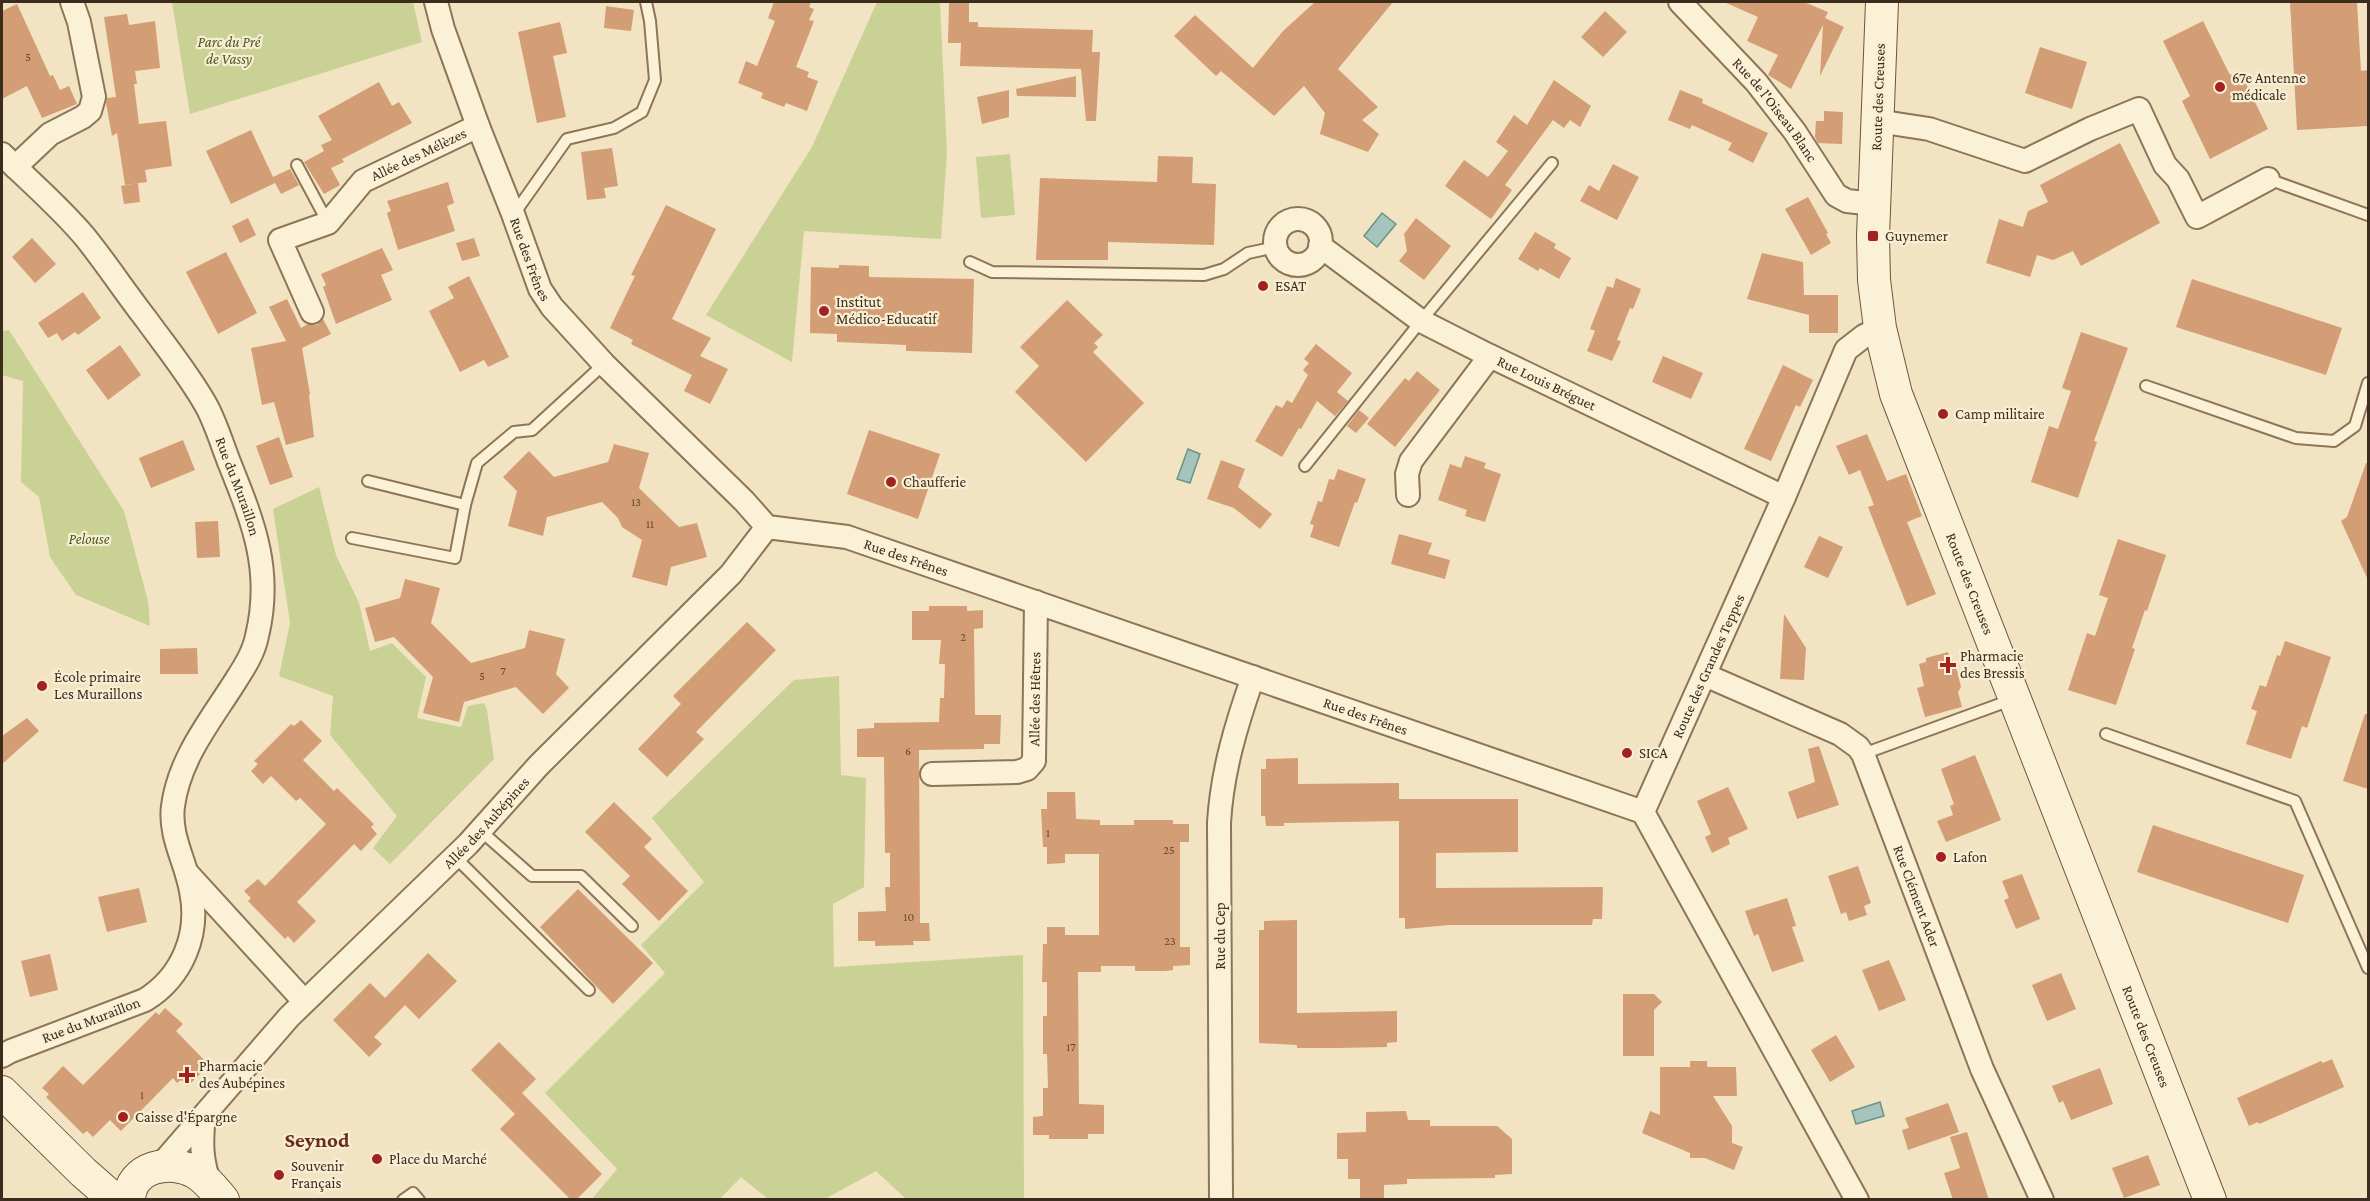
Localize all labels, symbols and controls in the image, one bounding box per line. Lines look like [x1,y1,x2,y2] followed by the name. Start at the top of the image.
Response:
[198,34,262,68] park label: Parc du Pré de Vassy
[1868,43,1888,151] street label: Route des Creuses
[25,50,31,64] house number: 5
[1729,55,1821,166] street label: Rue de l'Oiseau Blanc
[2232,70,2306,103] place label: 67e Antenne médicale
[2213,80,2227,94] marker: 67e Antenne médicale
[368,125,469,184] street label: Allée des Mélèzes
[507,215,554,304] street label: Rue des Frênes
[1885,228,1949,245] place label: Guynemer
[1866,229,1880,243] marker: Guynemer
[1275,278,1306,294] place label: ESAT
[1256,279,1270,293] marker: ESAT
[836,294,938,327] place label: Institut Médico-Educatif
[817,304,831,318] marker: Institut Médico-Educatif
[1495,353,1600,414] street label: Rue Louis Bréguet
[1955,406,2045,423] place label: Camp militaire
[1936,407,1950,421] marker: Camp militaire
[213,435,263,537] street label: Rue du Muraillon
[903,474,966,490] place label: Chaufferie
[884,475,898,489] marker: Chaufferie
[631,495,641,509] house number: 13
[646,517,654,531] house number: 11
[1943,530,1997,637] street label: Route des Creuses
[69,531,110,547] park label: Pelouse
[862,535,951,579] street label: Rue des Frênes
[1669,591,1748,741] street label: Route des Grandes Teppes
[960,630,966,644] house number: 2
[1960,648,2025,681] place label: Pharmacie des Bressis
[1026,652,1043,746] street label: Allée des Hêtres
[1941,658,1955,672] marker: Pharmacie des Bressis
[500,664,506,678] house number: 7
[54,669,142,702] place label: École primaire Les Muraillons
[479,669,485,683] house number: 5
[35,679,49,693] marker: École primaire Les Muraillons
[1321,694,1410,738] street label: Rue des Frênes
[905,744,911,758] house number: 6
[1639,745,1668,761] place label: SICA
[1620,746,1634,760] marker: SICA
[440,774,532,872] street label: Allée des Aubépines
[1046,826,1050,840] house number: 1
[1163,843,1175,857] house number: 25
[1890,843,1943,950] street label: Rue Clément Ader
[1953,849,1987,865] place label: Lafon
[1934,850,1948,864] marker: Lafon
[1212,902,1229,970] street label: Rue du Cep
[904,910,915,924] house number: 10
[1164,934,1176,948] house number: 23
[2119,983,2173,1090] street label: Route des Creuses
[40,994,142,1046] street label: Rue du Muraillon
[1066,1040,1076,1054] house number: 17
[199,1058,285,1092] place label: Pharmacie des Aubépines
[180,1068,194,1082] marker: Pharmacie des Aubépines
[140,1088,144,1102] house number: 1
[135,1109,237,1126] place label: Caisse d'Épargne
[116,1110,130,1124] marker: Caisse d'Épargne
[285,1128,350,1152] district label: Seynod
[389,1151,487,1167] place label: Place du Marché
[370,1152,384,1166] marker: Place du Marché
[291,1158,345,1192] place label: Souvenir Français
[272,1168,286,1182] marker: Souvenir Français

